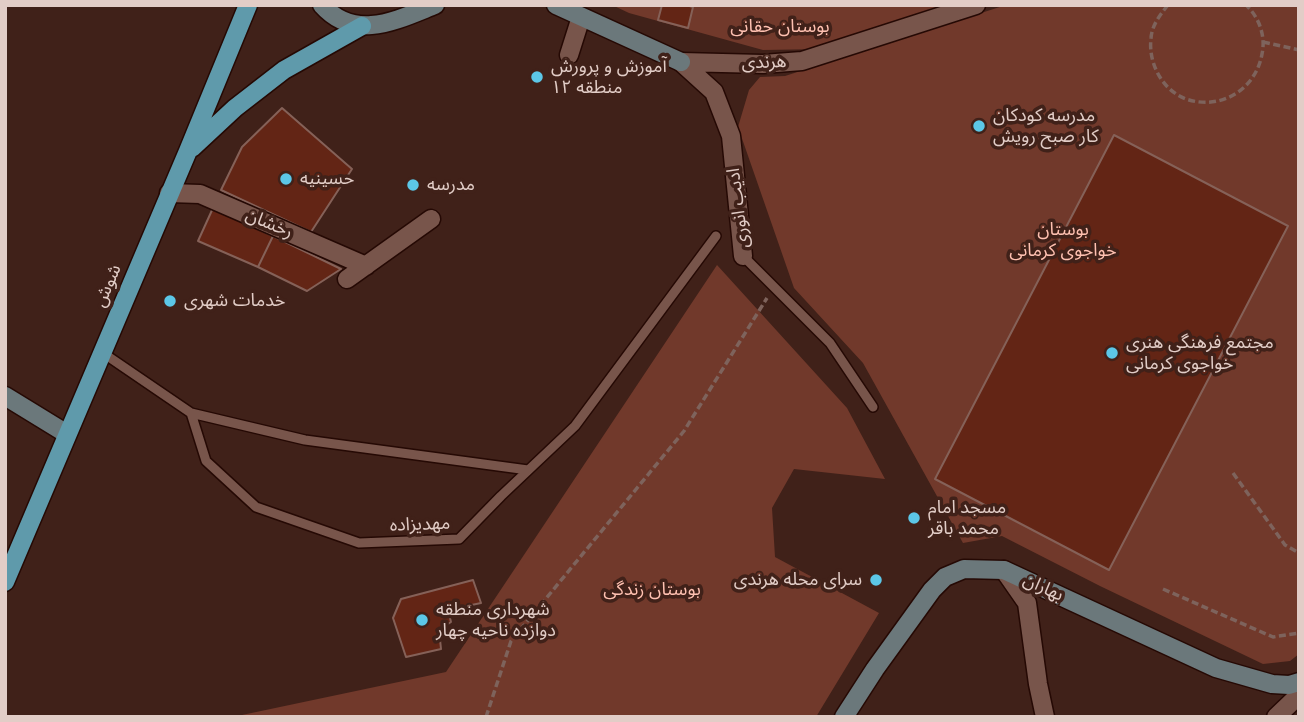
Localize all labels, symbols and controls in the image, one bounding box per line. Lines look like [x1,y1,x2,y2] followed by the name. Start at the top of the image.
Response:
[730,16,830,38] park label: بوستان حقانی
[741,51,787,75] street label: هرندی
[551,56,667,98] place label: آموزش و پرورش منطقه ۱۲
[529,69,545,85] marker: آموزش و پرورش منطقه ۱۲
[993,105,1099,148] place label: مدرسه کودکان کار صبح رویش
[971,118,987,134] marker: مدرسه کودکان کار صبح رویش
[723,167,755,249] street label: ادیب انوری
[300,168,354,190] place label: حسینیه
[278,171,294,187] marker: حسینیه
[427,174,475,196] place label: مدرسه
[405,177,421,193] marker: مدرسه
[242,204,296,244] street label: رخشان
[1009,219,1117,262] park label: بوستان خواجوی کرمانی
[89,261,127,311] street label: شوش
[184,290,285,312] place label: خدمات شهری
[162,293,178,309] marker: خدمات شهری
[1126,332,1274,374] place label: مجتمع فرهنگی هنری خواجوی كرمانی
[1104,345,1120,361] marker: مجتمع فرهنگی هنری خواجوی كرمانی
[928,497,1006,540] place label: مسجد امام محمد باقر
[906,510,922,526] marker: مسجد امام محمد باقر
[389,513,451,537] street label: مهدیزاده
[734,569,862,591] place label: سرای محله هرندی
[1019,569,1067,607] street label: بهاران
[868,572,884,588] marker: سرای محله هرندی
[603,579,701,601] park label: بوستان زندگی
[436,599,556,642] place label: شهرداری منطقه دوازده ناحیه چهار
[414,612,430,628] marker: شهرداری منطقه دوازده ناحیه چهار

